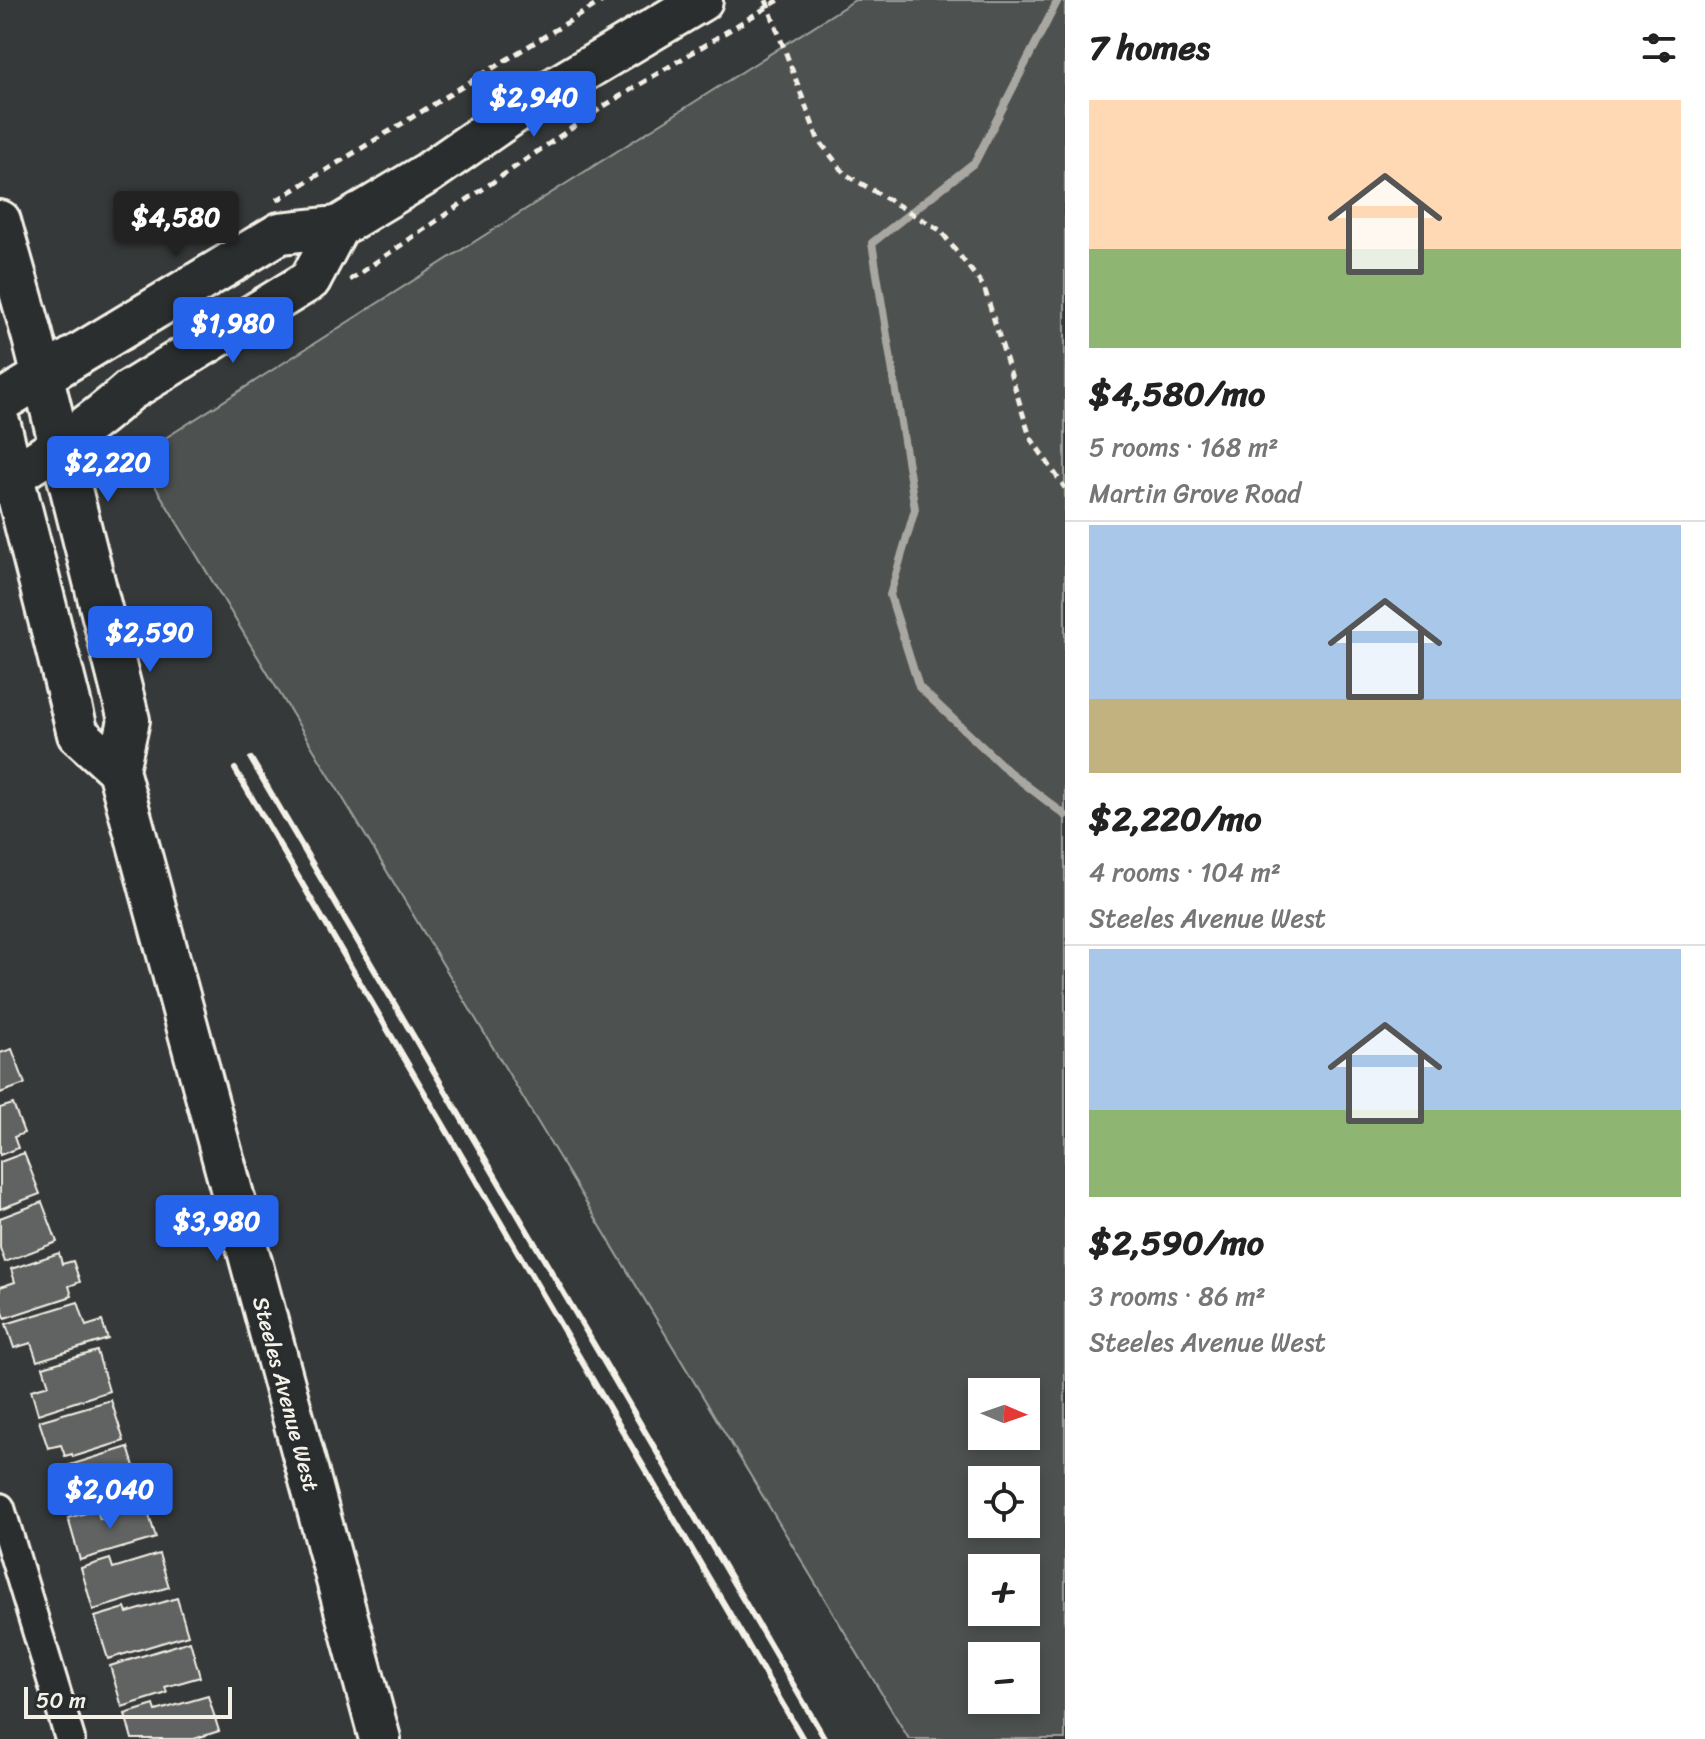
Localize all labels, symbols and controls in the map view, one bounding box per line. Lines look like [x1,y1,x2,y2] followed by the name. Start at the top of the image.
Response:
[1089,18,1210,78] text: 7 homes
[1637,26,1681,70] icon: filters
[469,71,599,139] pin: $2,940
[490,74,578,120] text: $2,940
[1313,152,1457,296] icon: home
[111,191,241,259] pin: $4,580
[132,194,220,240] text: $4,580
[168,297,298,365] pin: $1,980
[191,300,275,346] text: $1,980
[1089,364,1265,424] text: $4,580/mo
[1089,424,1278,470] text: 5 rooms · 168 m²
[43,436,173,504] pin: $2,220
[65,439,151,485] text: $2,220
[1089,470,1301,516] text: Martin Grove Road
[1313,577,1457,721] icon: home
[85,606,215,674] pin: $2,590
[106,609,194,655] text: $2,590
[1089,789,1262,849] text: $2,220/mo
[1089,849,1281,895] text: 4 rooms · 104 m²
[1089,895,1326,941] text: Steeles Avenue West
[1313,1001,1457,1145] icon: home
[152,1195,282,1263] pin: $3,980
[174,1198,260,1244] text: $3,980
[1089,1213,1264,1273] text: $2,590/mo
[1089,1273,1266,1319] text: 3 rooms · 86 m²
[241,1292,331,1496] street label: Steeles Avenue West
[1089,1319,1326,1365] text: Steeles Avenue West
[968,1378,1040,1450] north arrow
[968,1378,1040,1714] map controls
[45,1463,175,1531] pin: $2,040
[66,1466,154,1512] text: $2,040
[968,1466,1040,1538] button: locate
[968,1554,1040,1626] button: +
[968,1642,1040,1714] button: −
[36,1681,86,1720] text: 50 m
[24,1683,232,1719] scale bar

